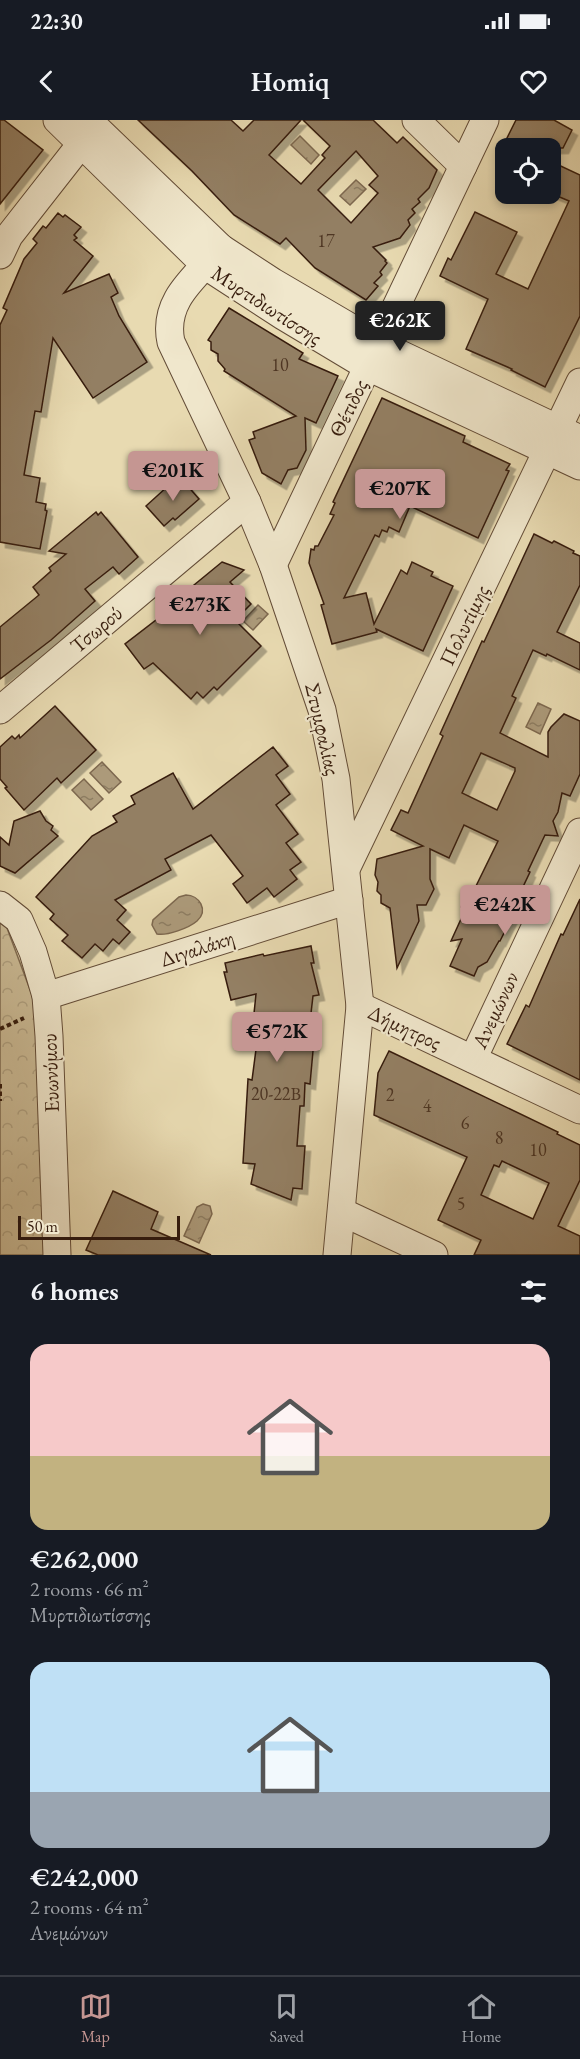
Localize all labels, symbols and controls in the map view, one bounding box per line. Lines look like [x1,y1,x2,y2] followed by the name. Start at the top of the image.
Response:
[30,7,83,36] text: 22:30
[251,64,329,99] text: Homiq
[30,65,63,98] icon: back
[517,65,550,98] icon: heart
[495,138,561,204] map controls
[495,138,561,204] button: locate
[317,229,335,252] house number: 17
[206,259,328,351] street label: Μυρτιδιωτίσσης
[358,301,442,352] pin: €262K
[369,307,431,333] text: €262K
[271,353,289,376] house number: 10
[322,375,374,441] street label: Θέτιδος
[131,451,215,502] pin: €201K
[142,457,204,483] text: €201K
[358,469,442,520] pin: €207K
[369,475,431,501] text: €207K
[433,580,495,670] street label: Πολυτίμης
[158,585,242,636] pin: €273K
[169,591,231,617] text: €273K
[64,599,128,659] street label: Τσωρού
[299,680,347,778] street label: Στυμφαλίας
[463,885,547,936] pin: €242K
[474,891,536,917] text: €242K
[156,923,238,973] street label: Διγαλάκη
[465,967,525,1054] street label: Ανεμώνων
[364,998,446,1056] street label: Δήμητρος
[235,1012,319,1063] pin: €572K
[246,1018,308,1044] text: €572K
[35,1033,65,1113] street label: Ευωνύμου
[251,1082,301,1105] house number: 20-22Β
[386,1083,395,1106] house number: 2
[423,1094,432,1117] house number: 4
[461,1111,470,1134] house number: 6
[495,1126,503,1149] house number: 8
[529,1138,547,1161] house number: 10
[457,1192,465,1215] house number: 5
[18,1213,180,1240] scale bar
[27,1216,58,1237] text: 50 m
[30,1274,119,1308] text: 6 homes
[517,1275,550,1308] icon: filters
[236,1383,344,1491] icon: home
[30,1542,138,1576] text: €262,000
[30,1576,149,1602] text: 2 rooms · 66 m²
[30,1602,151,1628] text: Μυρτιδιωτίσσης
[236,1701,344,1809] icon: home
[30,1860,138,1894] text: €242,000
[30,1894,149,1920] text: 2 rooms · 64 m²
[30,1920,108,1946] text: Ανεμώνων
[79,1990,112,2047] tab: Map
[270,1990,304,2047] tab: Saved
[462,1990,501,2047] tab: Home

